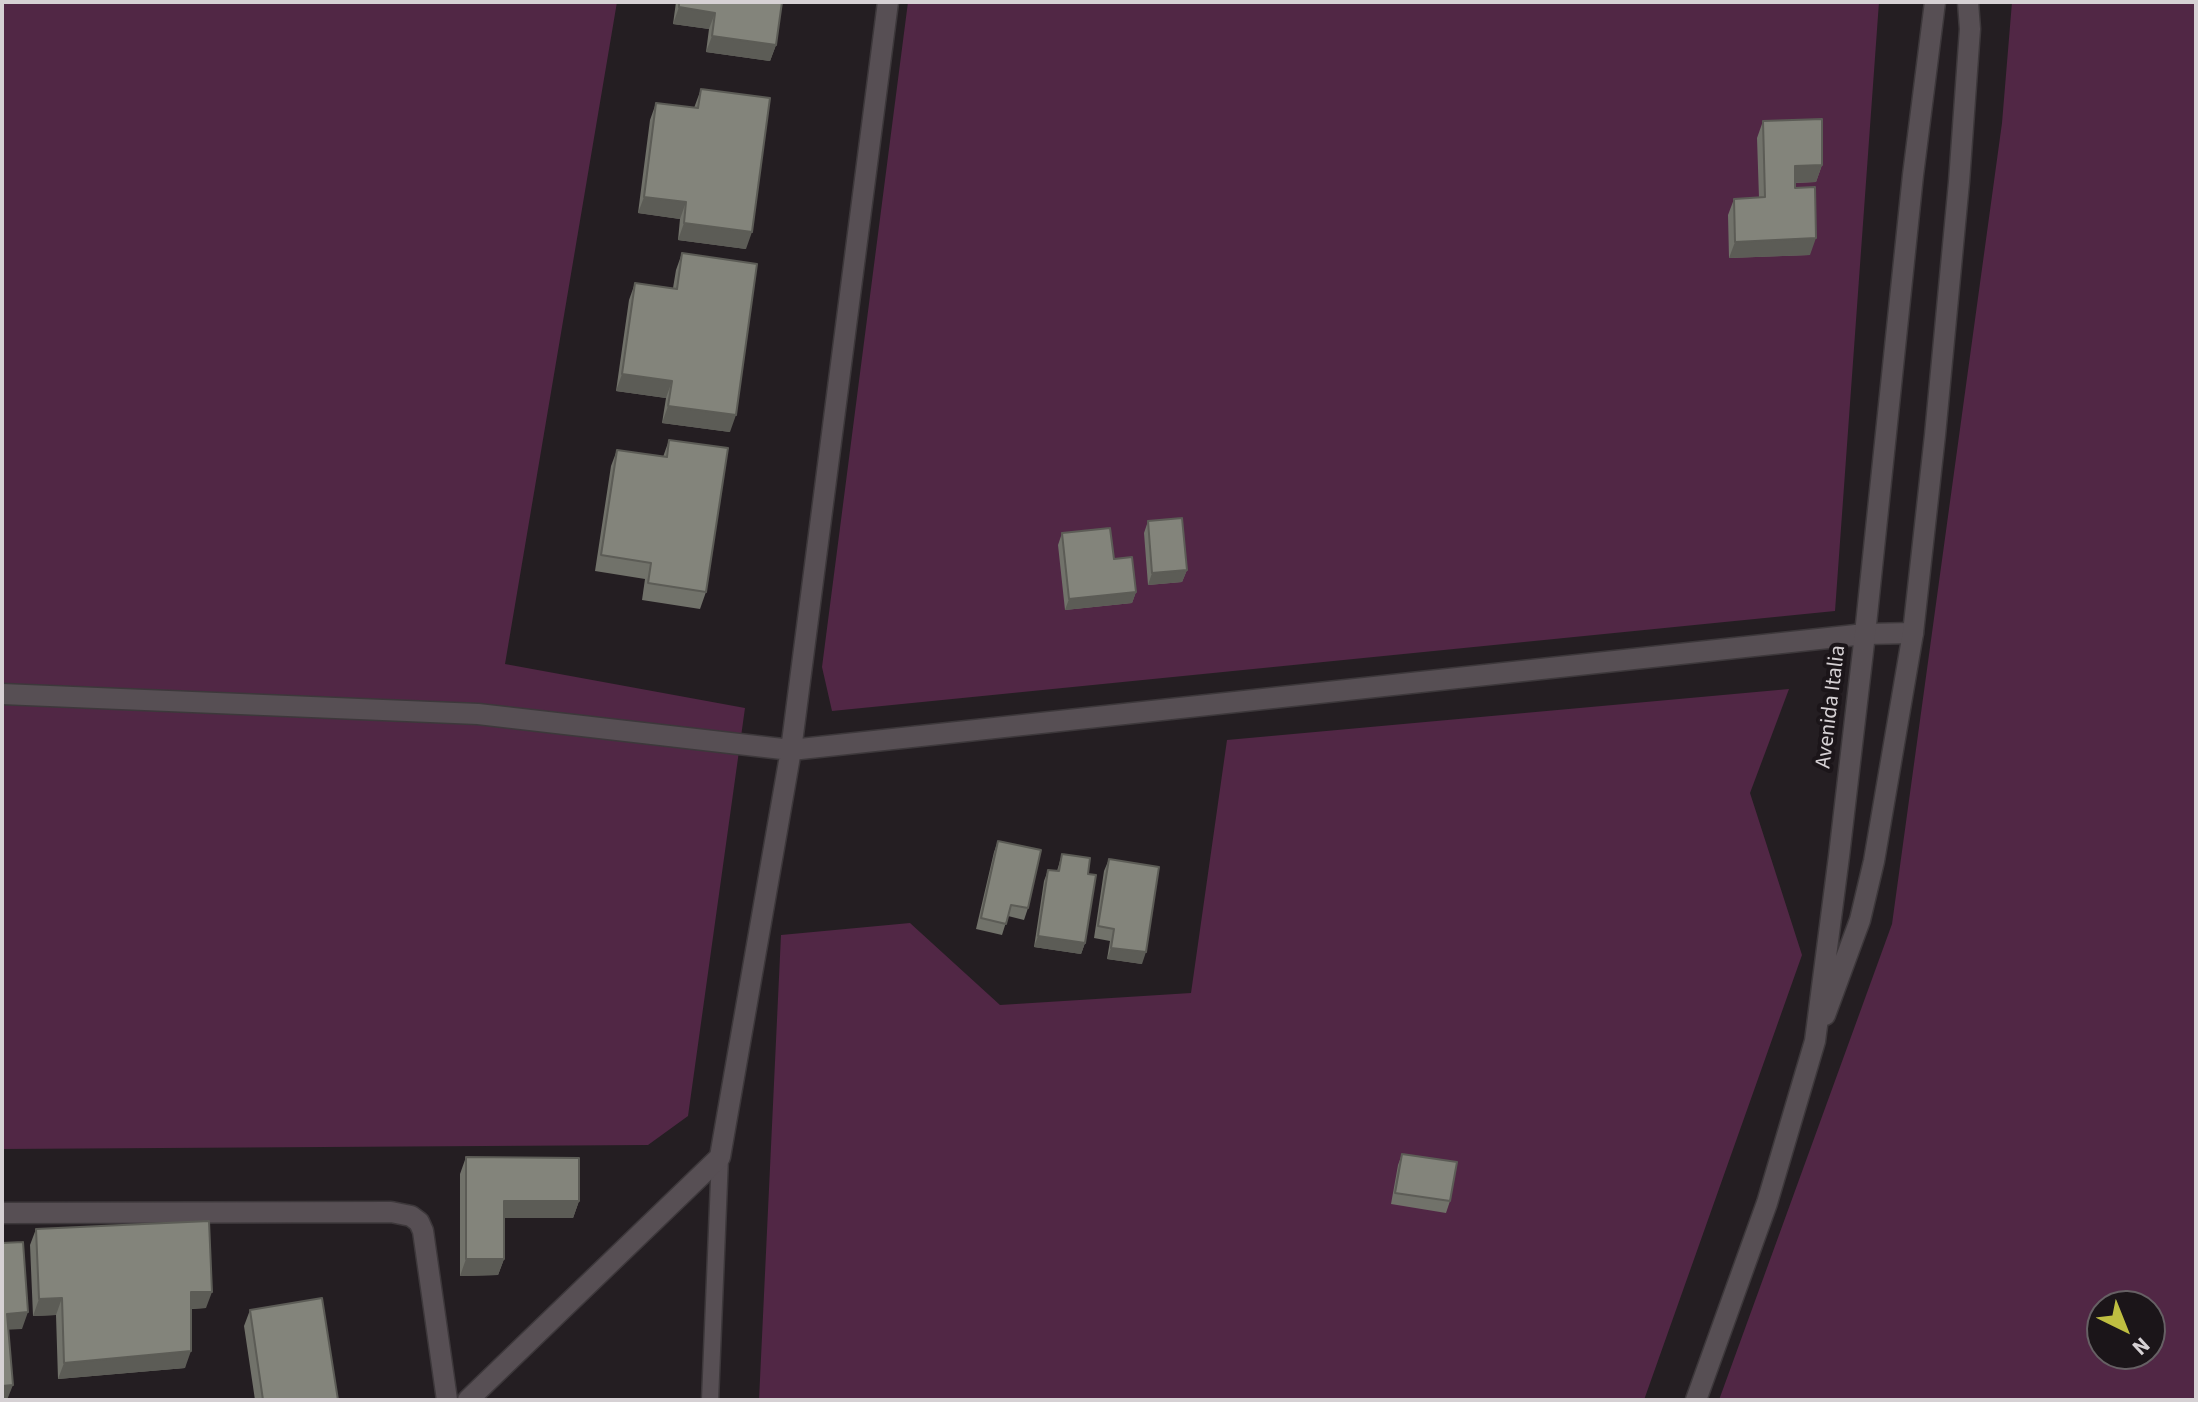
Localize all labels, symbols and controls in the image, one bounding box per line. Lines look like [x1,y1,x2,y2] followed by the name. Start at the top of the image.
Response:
[1811,644,1853,770] street label: Avenida Italia
[2086,1290,2166,1370] north arrow
[2125,1329,2157,1363] text: N

